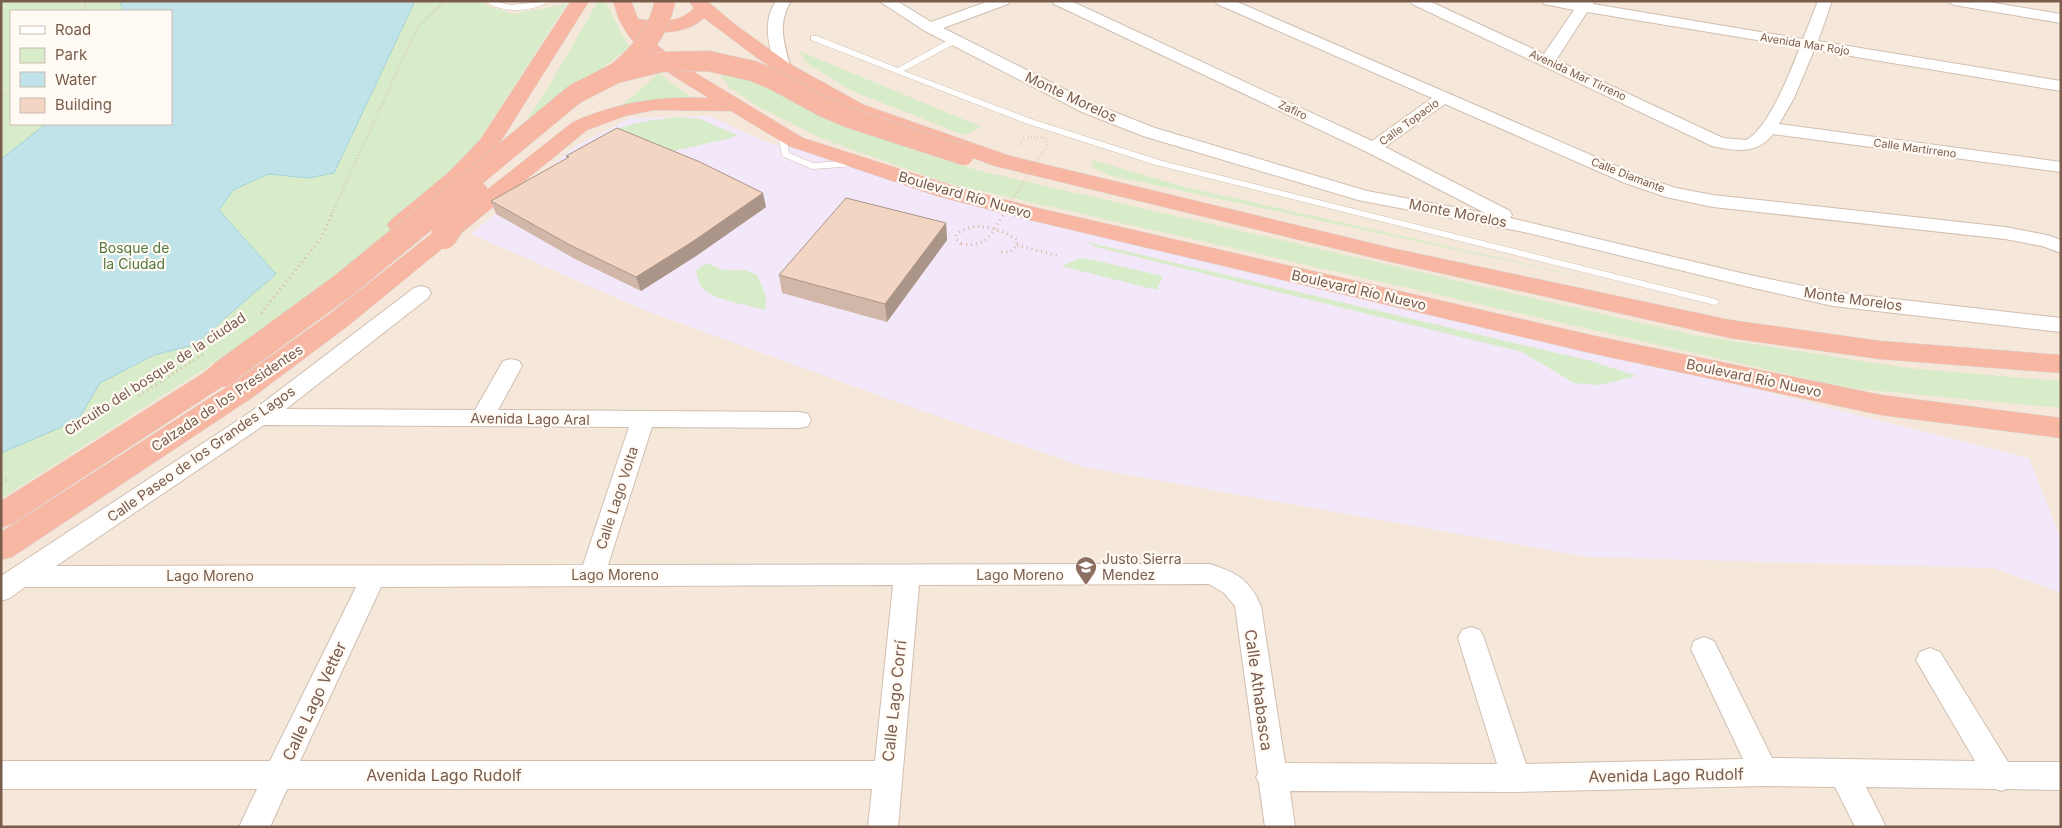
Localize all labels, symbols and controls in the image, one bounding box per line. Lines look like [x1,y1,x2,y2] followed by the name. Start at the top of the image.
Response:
[10,10,172,125] legend
[55,20,91,39] text: Road
[1759,30,1851,58] street label: Avenida Mar Rojo
[55,45,88,64] text: Park
[1527,46,1629,104] street label: Avenida Mar Tirreno
[1023,68,1120,125] street label: Monte Morelos
[55,70,97,89] text: Water
[55,95,112,114] text: Building
[1376,95,1442,148] street label: Calle Topacio
[1276,97,1310,123] street label: Zafiro
[1873,135,1958,161] street label: Calle Martirreno
[1589,154,1667,196] street label: Calle Diamante
[897,167,1034,222] street label: Boulevard Río Nuevo
[1408,195,1508,230] street label: Monte Morelos
[99,239,169,272] park label: Bosque de la Ciudad
[1290,266,1428,313] street label: Boulevard Río Nuevo
[1803,283,1903,314] street label: Monte Morelos
[61,308,249,439] street label: Circuito del bosque de la ciudad
[148,340,306,455] street label: Calzada de los Presidentes
[1685,355,1823,400] street label: Boulevard Río Nuevo
[103,382,298,525] street label: Calle Paseo de los Grandes Lagos
[470,409,590,428] street label: Avenida Lago Aral
[592,444,641,551] street label: Calle Lago Volta
[1102,550,1182,583] place label: Justo Sierra Mendez
[1074,555,1098,586] school or university icon: Justo Sierra Mendez
[571,566,659,583] street label: Lago Moreno
[976,566,1064,583] street label: Lago Moreno
[166,567,254,584] street label: Lago Moreno
[1241,628,1277,752] street label: Calle Athabasca
[278,638,350,764] street label: Calle Lago Vetter
[878,639,910,763] street label: Calle Lago Corrí
[1588,764,1744,786] street label: Avenida Lago Rudolf
[366,765,522,785] street label: Avenida Lago Rudolf

